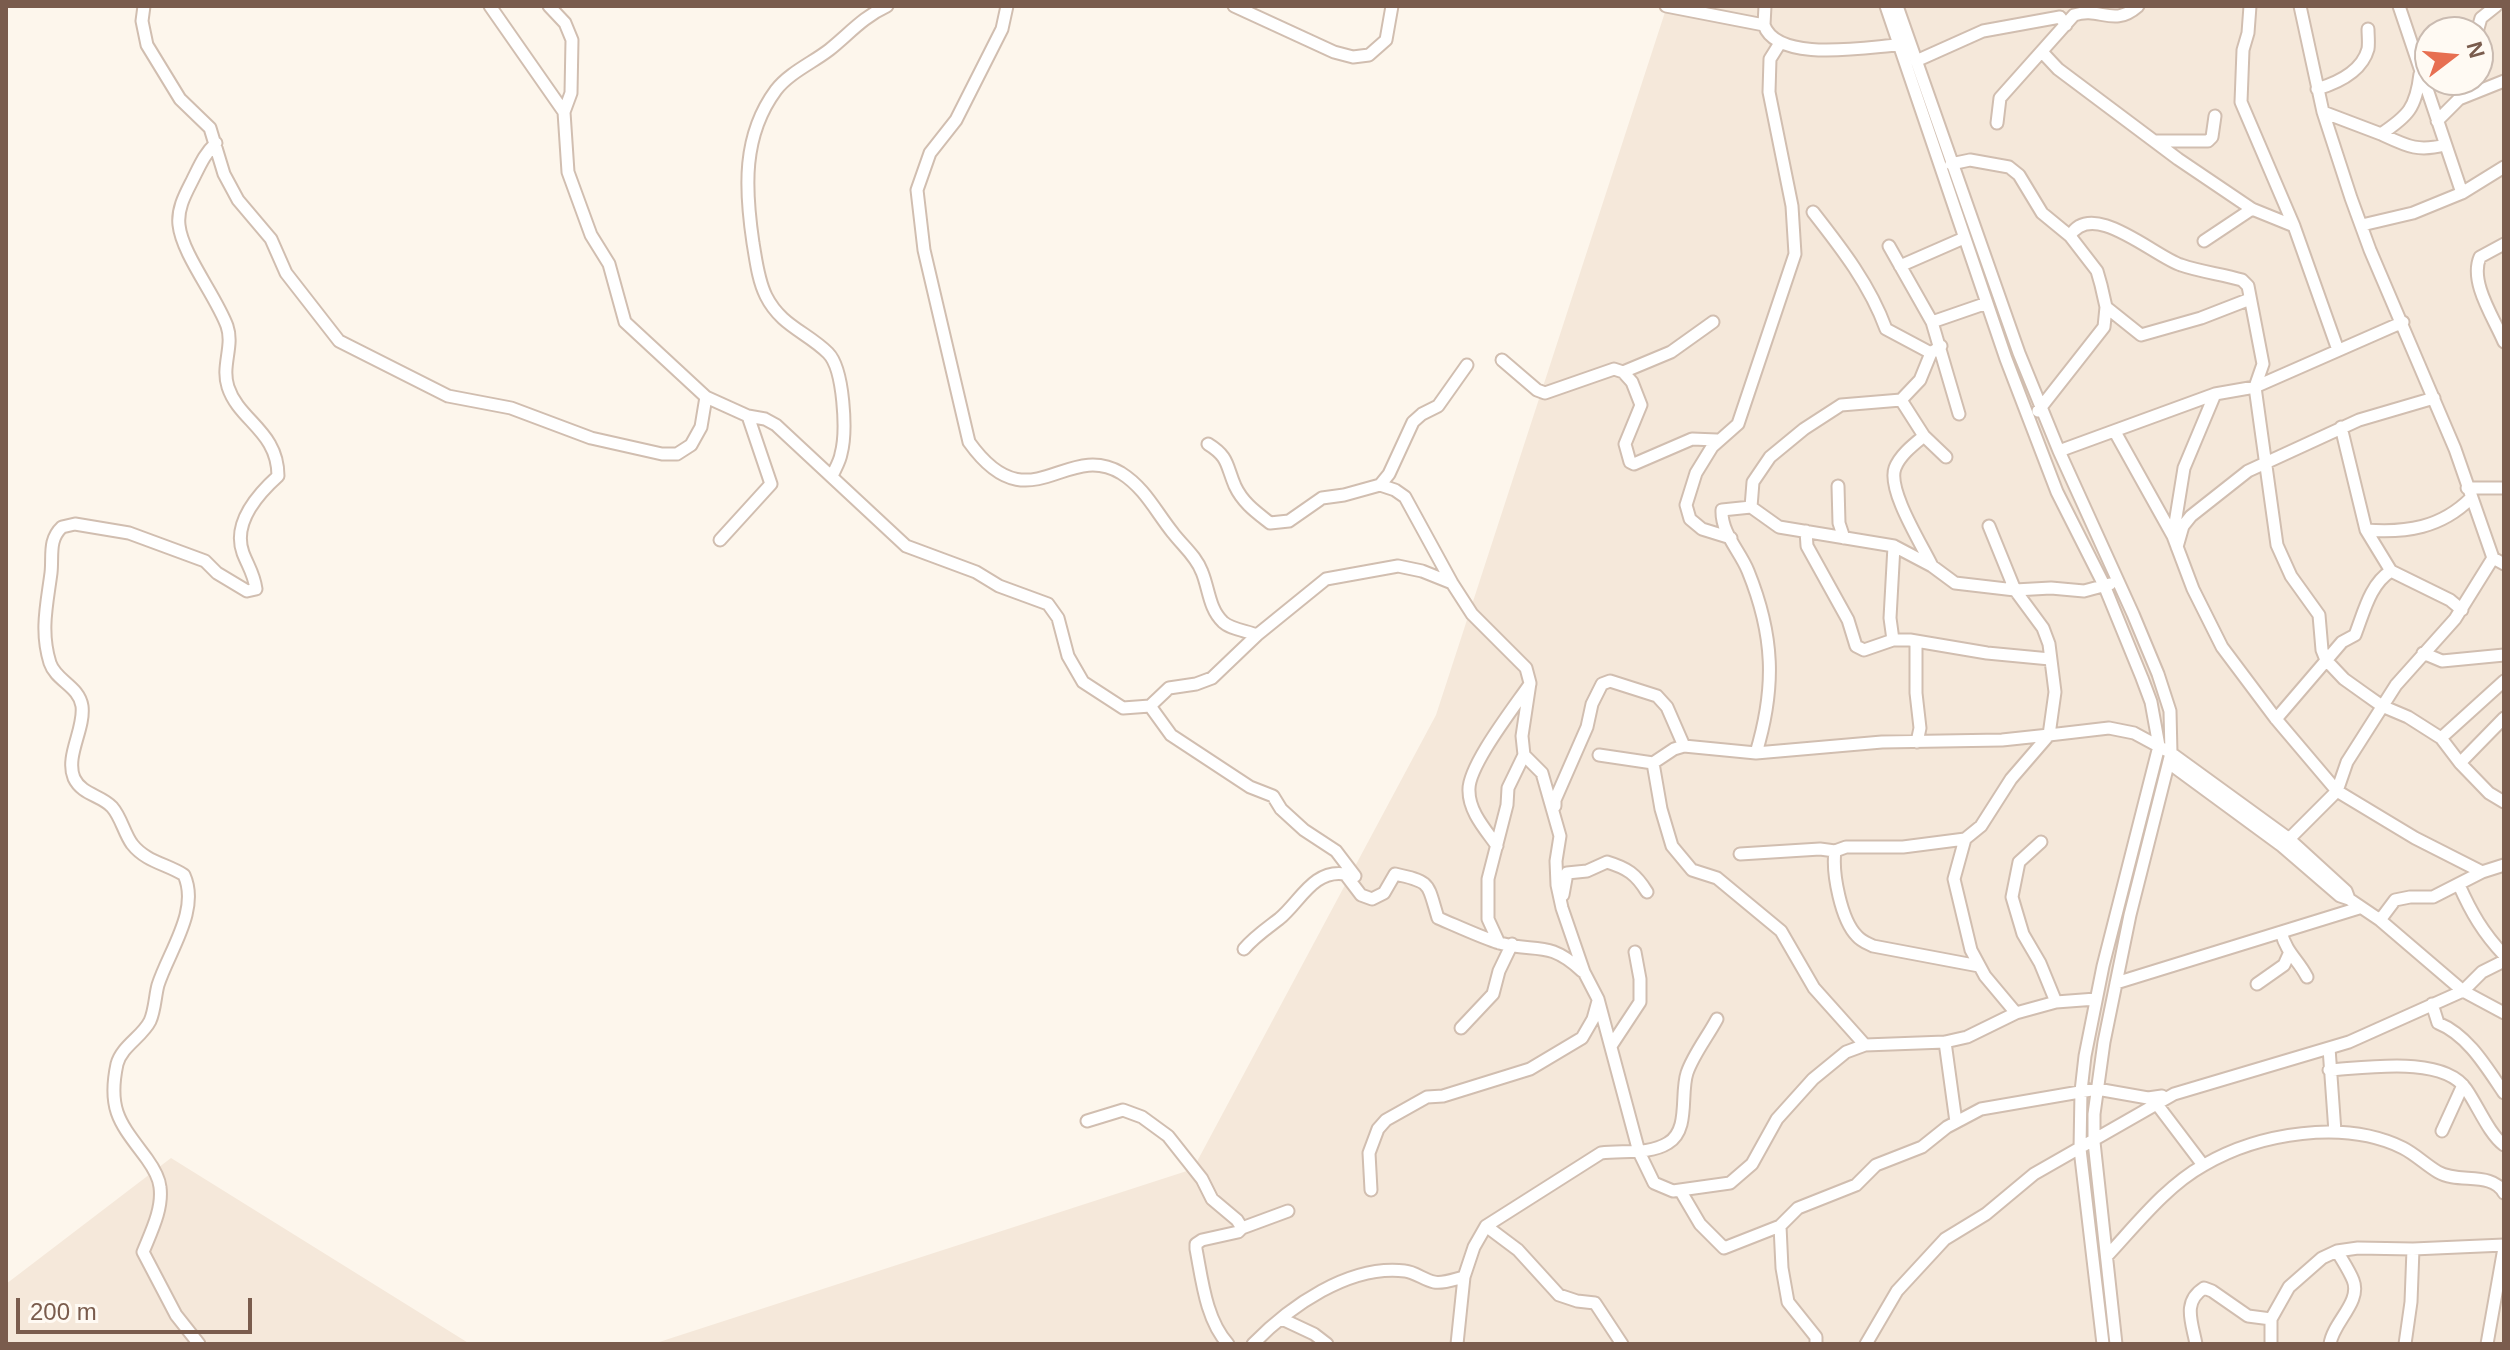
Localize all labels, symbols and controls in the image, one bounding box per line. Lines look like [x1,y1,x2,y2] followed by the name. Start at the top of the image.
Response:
[2414,16,2494,96] north arrow
[2461,39,2490,61] text: N
[20,1282,256,1332] scale bar
[30,1298,97,1325] text: 200 m

